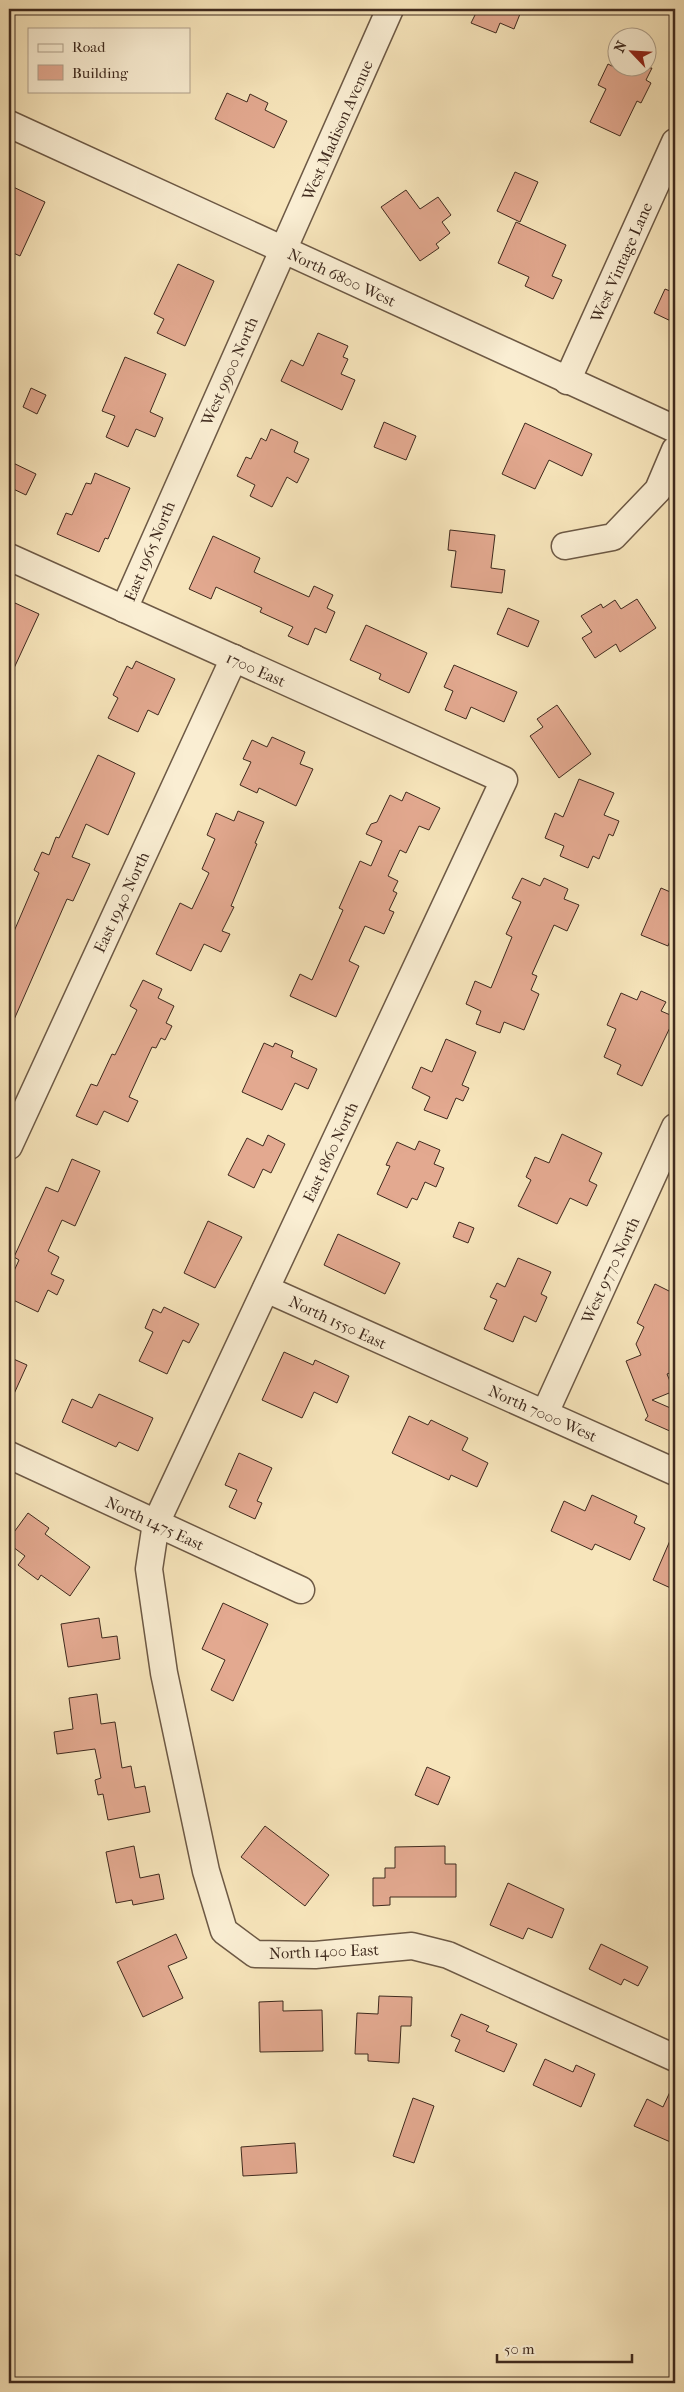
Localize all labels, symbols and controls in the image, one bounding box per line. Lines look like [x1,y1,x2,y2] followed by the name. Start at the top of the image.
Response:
[28,28,190,92] legend
[606,28,656,78] north arrow
[72,38,106,56] text: Road
[611,38,631,55] text: N
[298,57,377,204] street label: West Madison Avenue
[72,64,129,82] text: Building
[586,199,656,326] street label: West Vintage Lane
[285,244,399,311] street label: North 6800 West
[197,314,262,429] street label: West 9900 North
[120,498,179,604] street label: East 1965 North
[223,648,289,691] street label: 1700 East
[90,849,153,956] street label: East 1940 North
[299,1099,362,1205] street label: East 1860 North
[577,1214,643,1327] street label: West 9770 North
[286,1292,390,1353] street label: North 1550 East
[486,1381,600,1446] street label: North 7000 West
[103,1492,207,1555] street label: North 1475 East
[269,1940,380,1963] street label: North 1400 East
[497,2332,632,2364] scale bar
[504,2340,535,2358] text: 50 m

